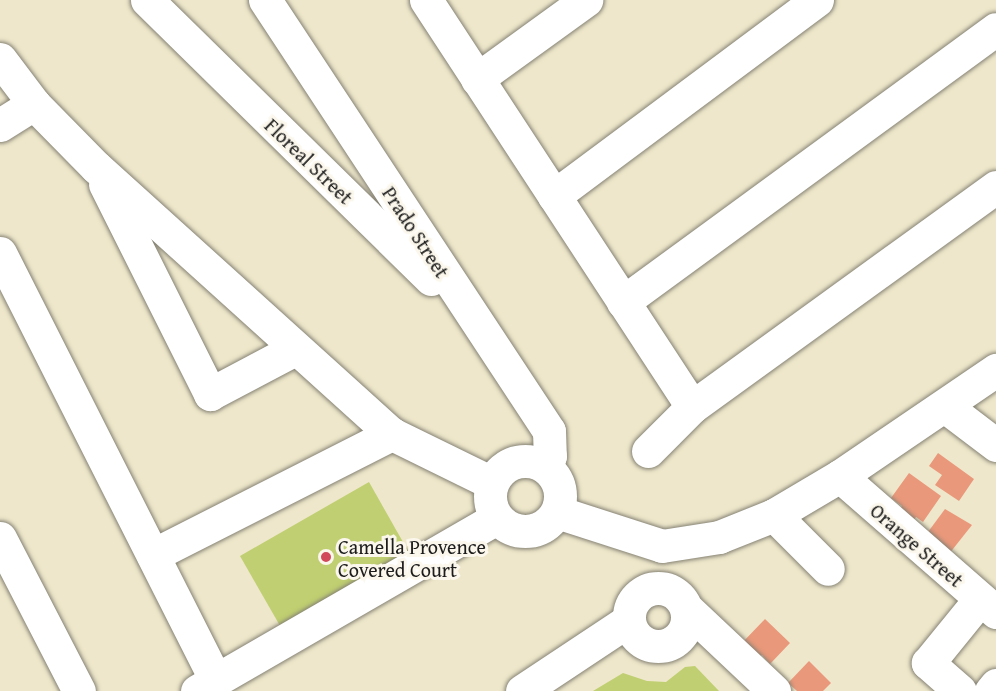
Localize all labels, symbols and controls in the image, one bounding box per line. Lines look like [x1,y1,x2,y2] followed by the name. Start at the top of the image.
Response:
[260,113,358,209] street label: Floreal Street
[378,182,454,282] street label: Prado Street
[866,498,968,592] street label: Orange Street
[338,534,486,581] place label: Camella Provence Covered Court
[319,550,333,564] marker: Camella Provence Covered Court

